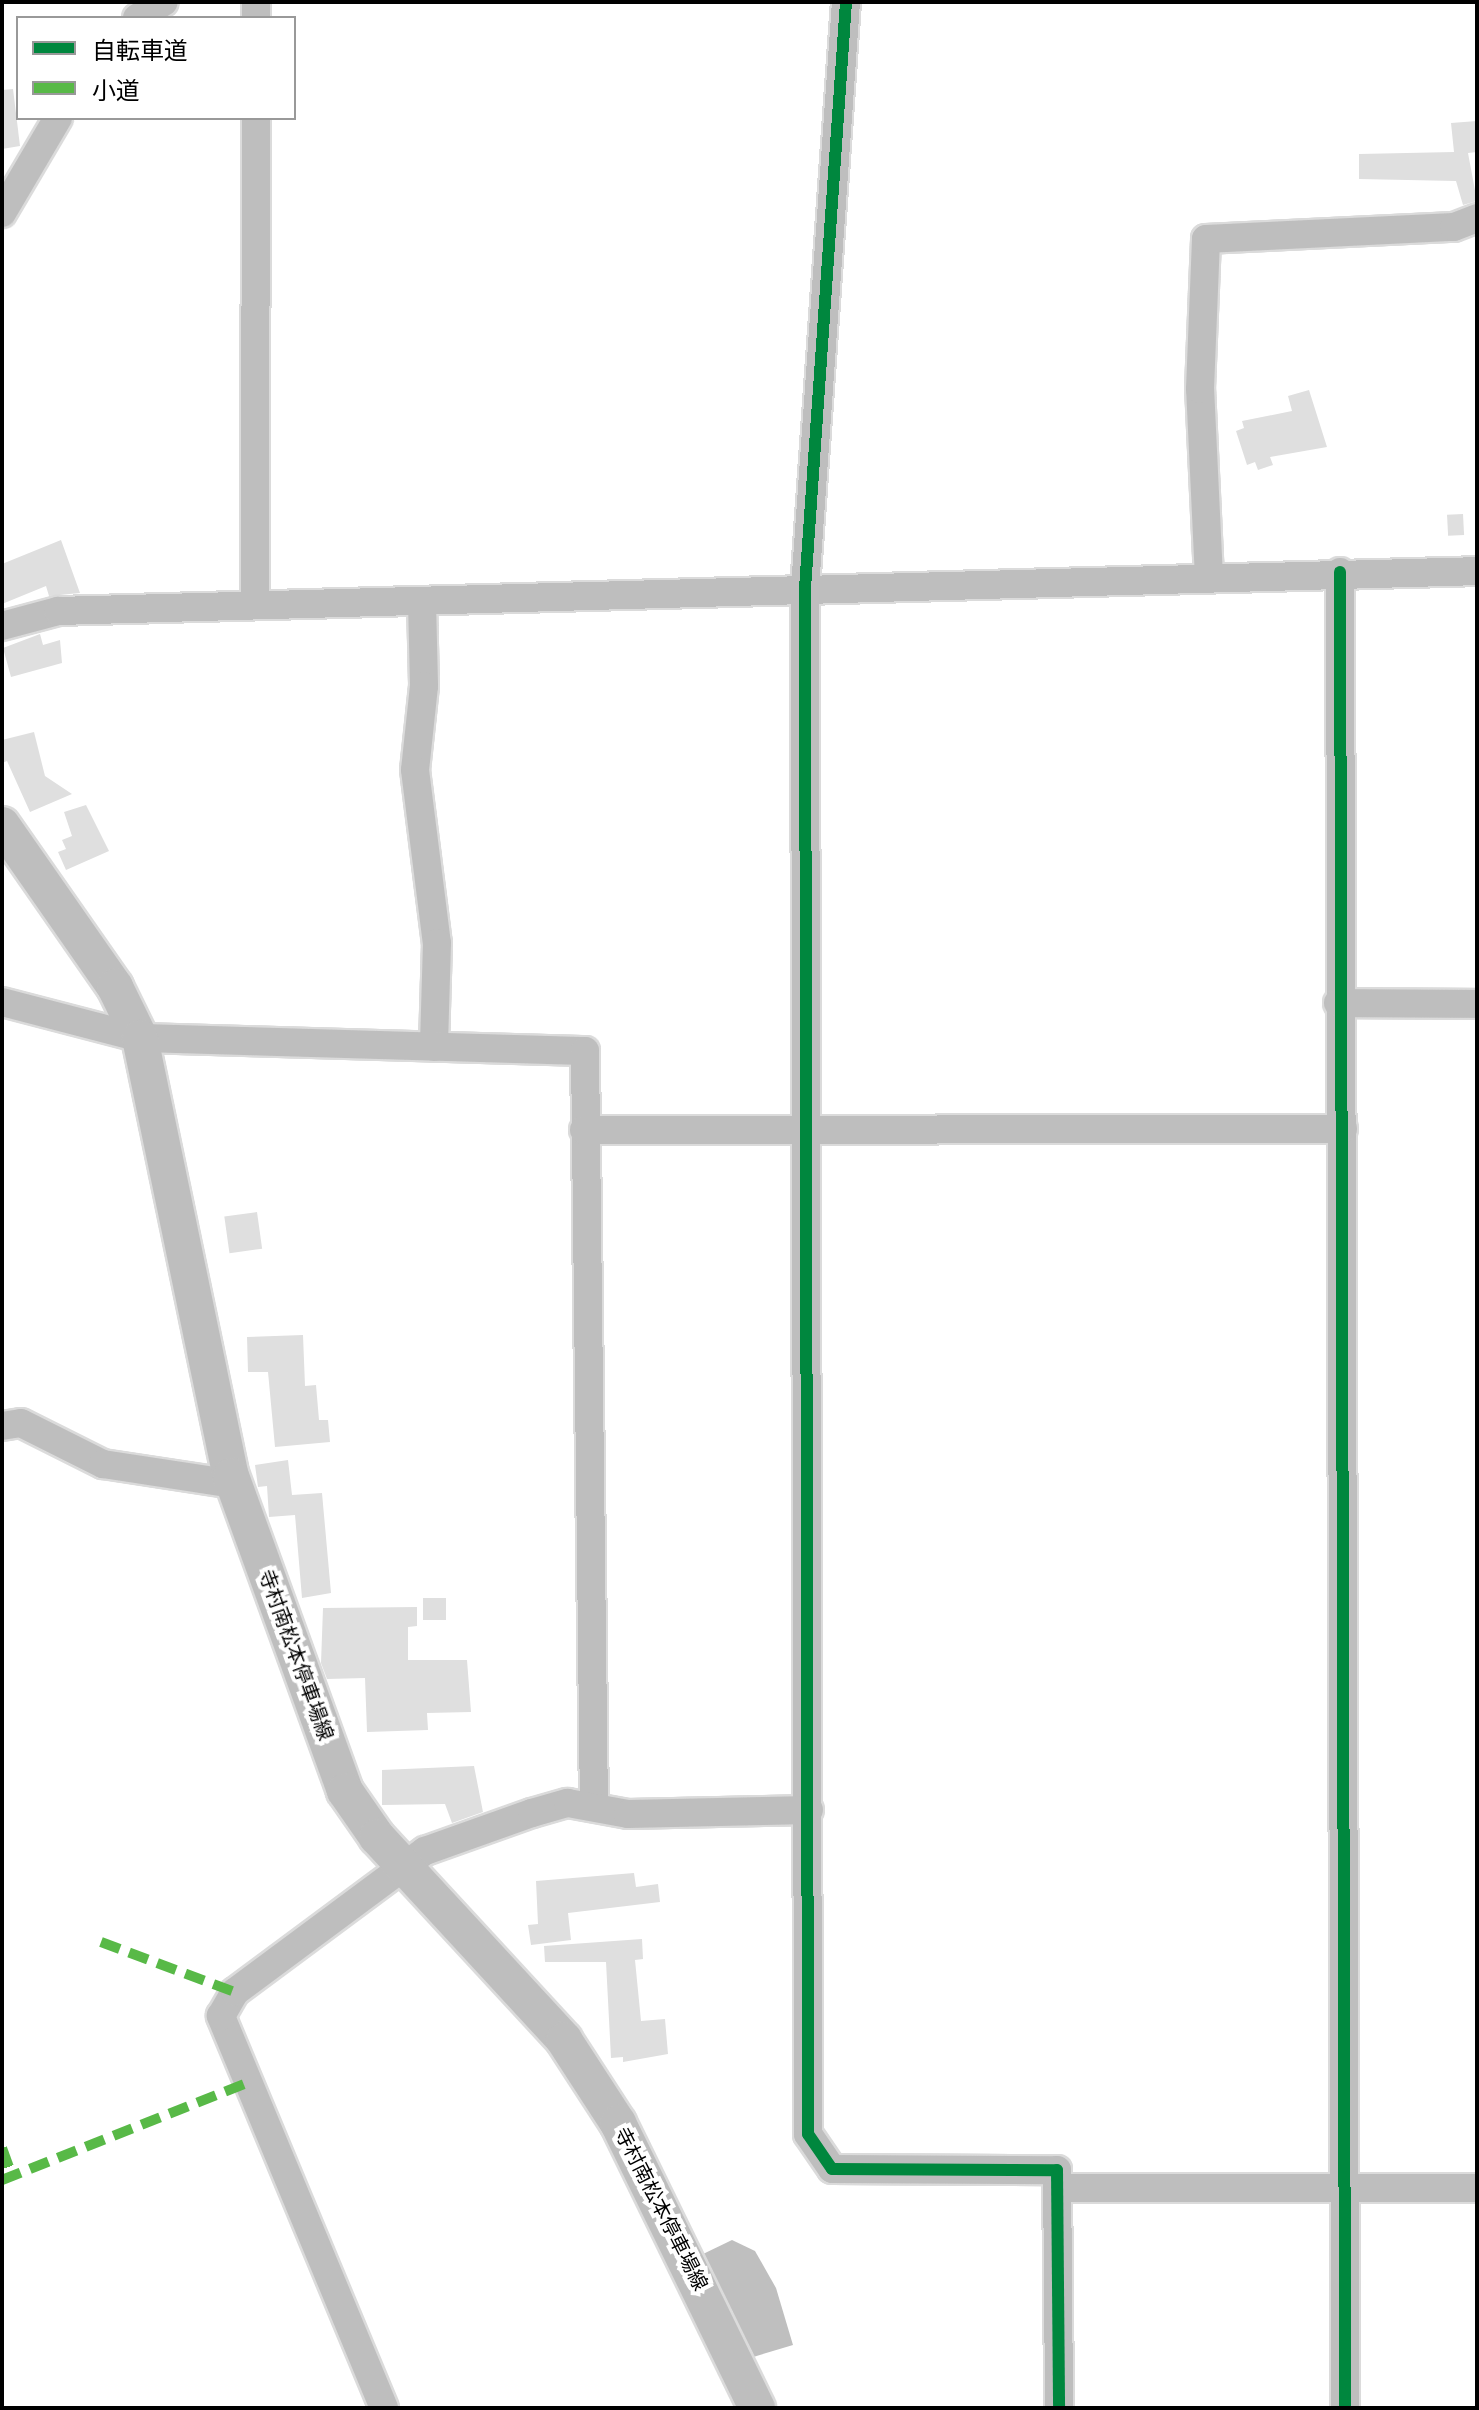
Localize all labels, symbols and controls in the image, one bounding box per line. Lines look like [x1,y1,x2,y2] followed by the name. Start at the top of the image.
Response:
[16,16,296,120] legend
[92,37,188,64] text: 自転車道
[92,77,140,104] text: 小道
[254,1566,338,1744] street label: 寺村南松本停車場線
[609,2123,713,2295] street label: 寺村南松本停車場線

